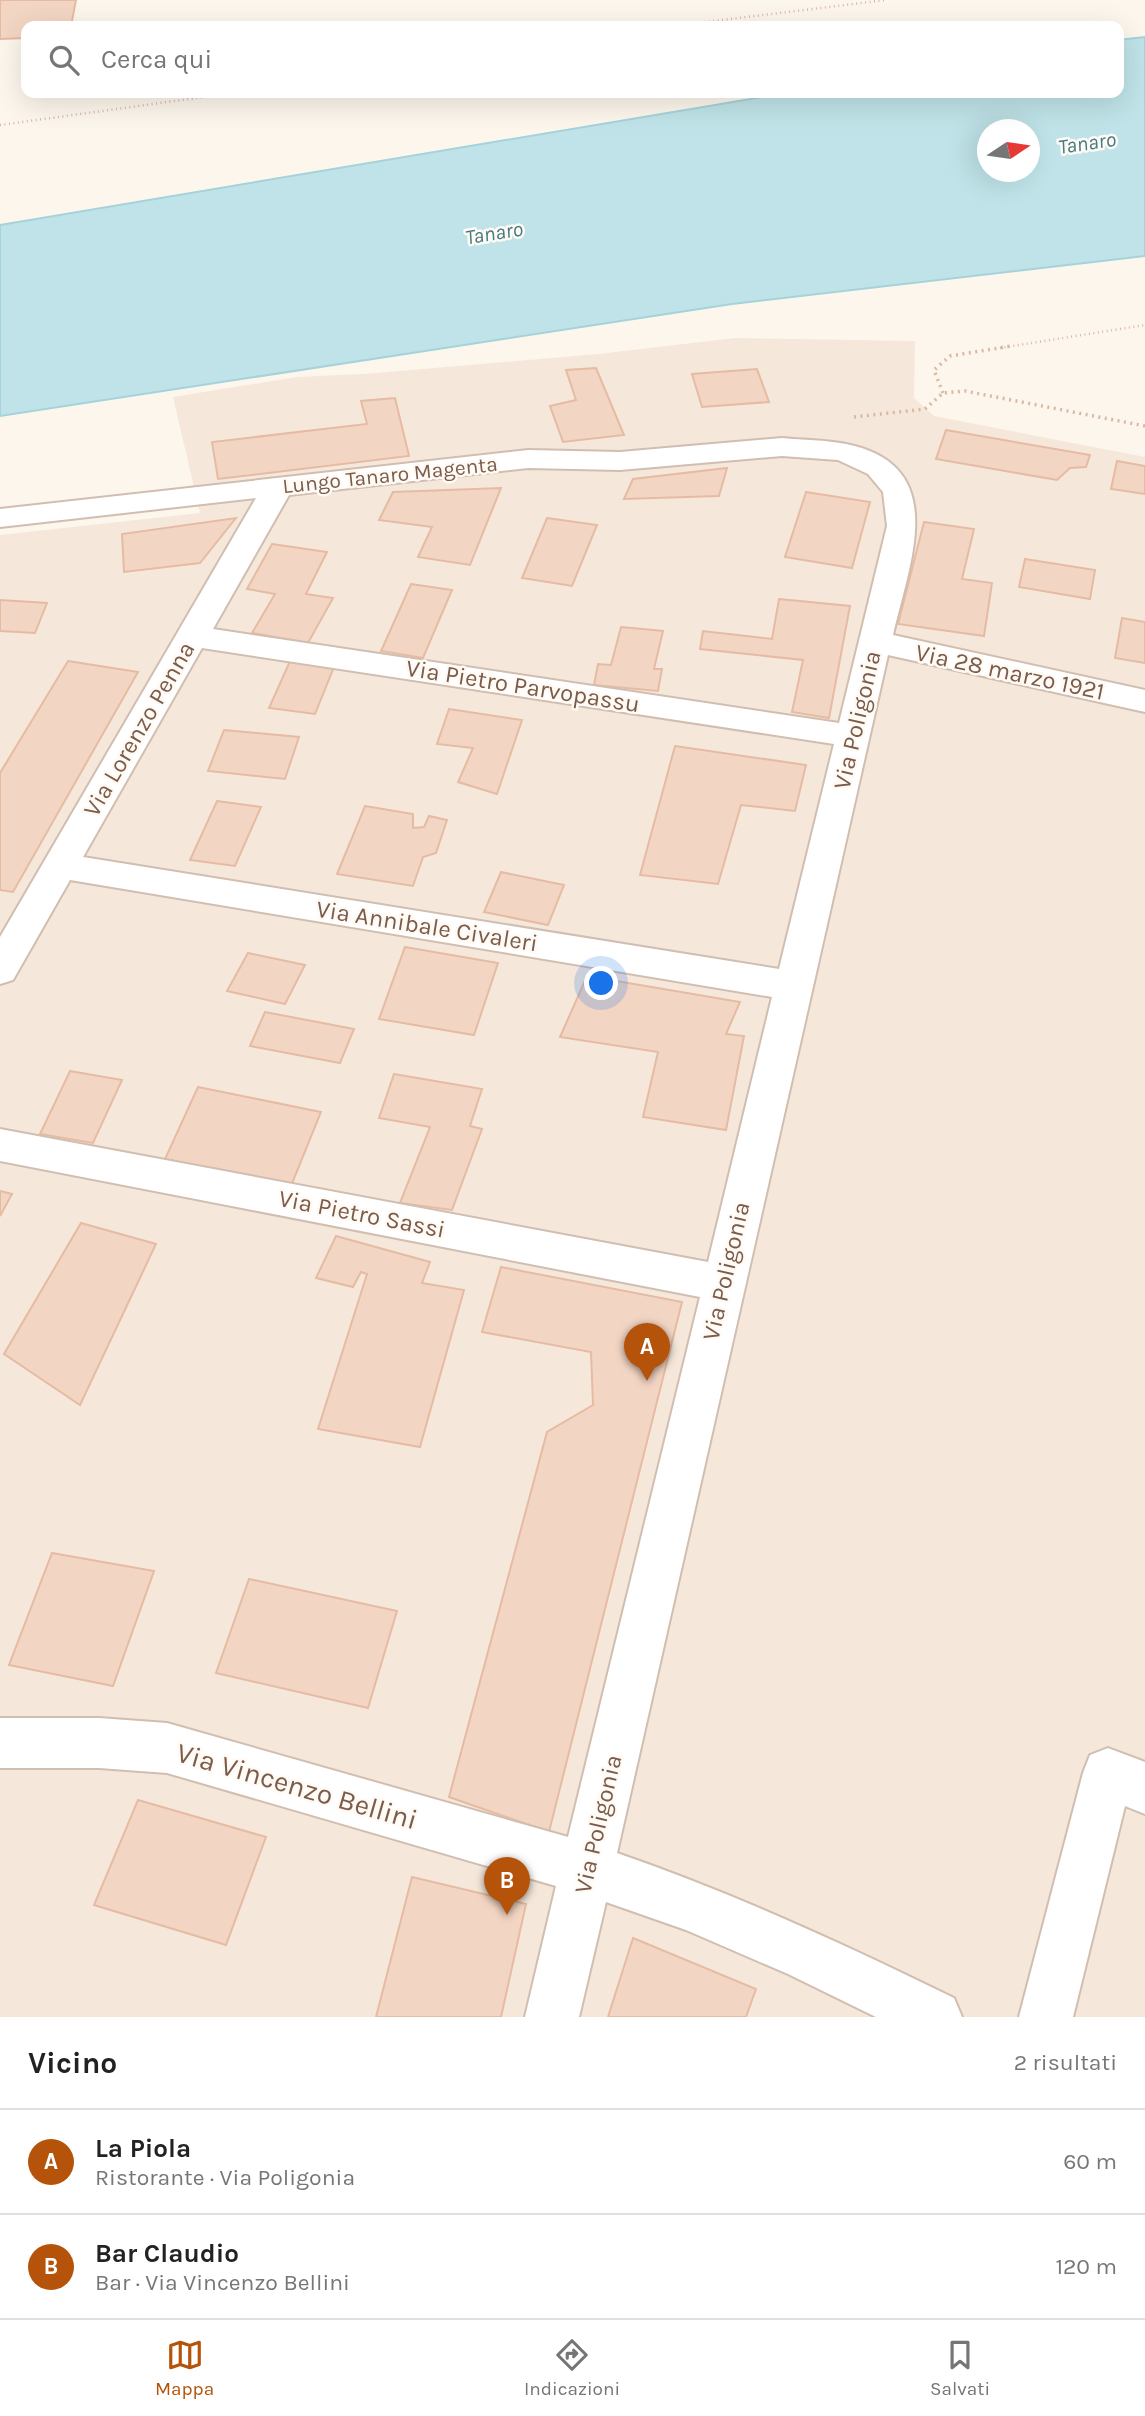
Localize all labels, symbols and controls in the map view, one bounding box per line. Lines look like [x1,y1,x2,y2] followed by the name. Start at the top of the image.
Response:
[21,21,1124,98] search box
[45,41,83,79] icon: search
[101,44,212,75] text: Cerca qui
[977,119,1040,182] north arrow
[1057,127,1118,159] water label: Tanaro
[464,217,525,249] water label: Tanaro
[281,452,499,498] street label: Lungo Tanaro Magenta
[78,637,200,821] street label: Via Lorenzo Penna
[913,638,1107,706] street label: Via 28 marzo 1921
[827,648,887,792] street label: Via Poligonia
[404,654,642,718] street label: Via Pietro Parvopassu
[314,895,540,957] street label: Via Annibale Civaleri
[584,966,618,1000] your location
[276,1184,448,1244] street label: Via Pietro Sassi
[696,1199,756,1343] street label: Via Poligonia
[624,1323,670,1381] pin: A
[173,1736,421,1836] street label: Via Vincenzo Bellini
[568,1752,628,1896] street label: Via Poligonia
[484,1857,530,1915] pin: B
[28,2045,117,2081] text: Vicino
[1014,2049,1117,2076] text: 2 risultati
[95,2133,191,2164] text: La Piola
[44,2148,58,2175] text: A
[1063,2148,1117,2175] text: 60 m
[95,2164,355,2191] text: Ristorante · Via Poligonia
[95,2238,239,2269] text: Bar Claudio
[44,2253,58,2280] text: B
[1055,2253,1117,2280] text: 120 m
[95,2269,350,2296] text: Bar · Via Vincenzo Bellini
[155,2336,214,2400] tab: Mappa
[524,2336,620,2400] tab: Indicazioni
[930,2336,990,2400] tab: Salvati

